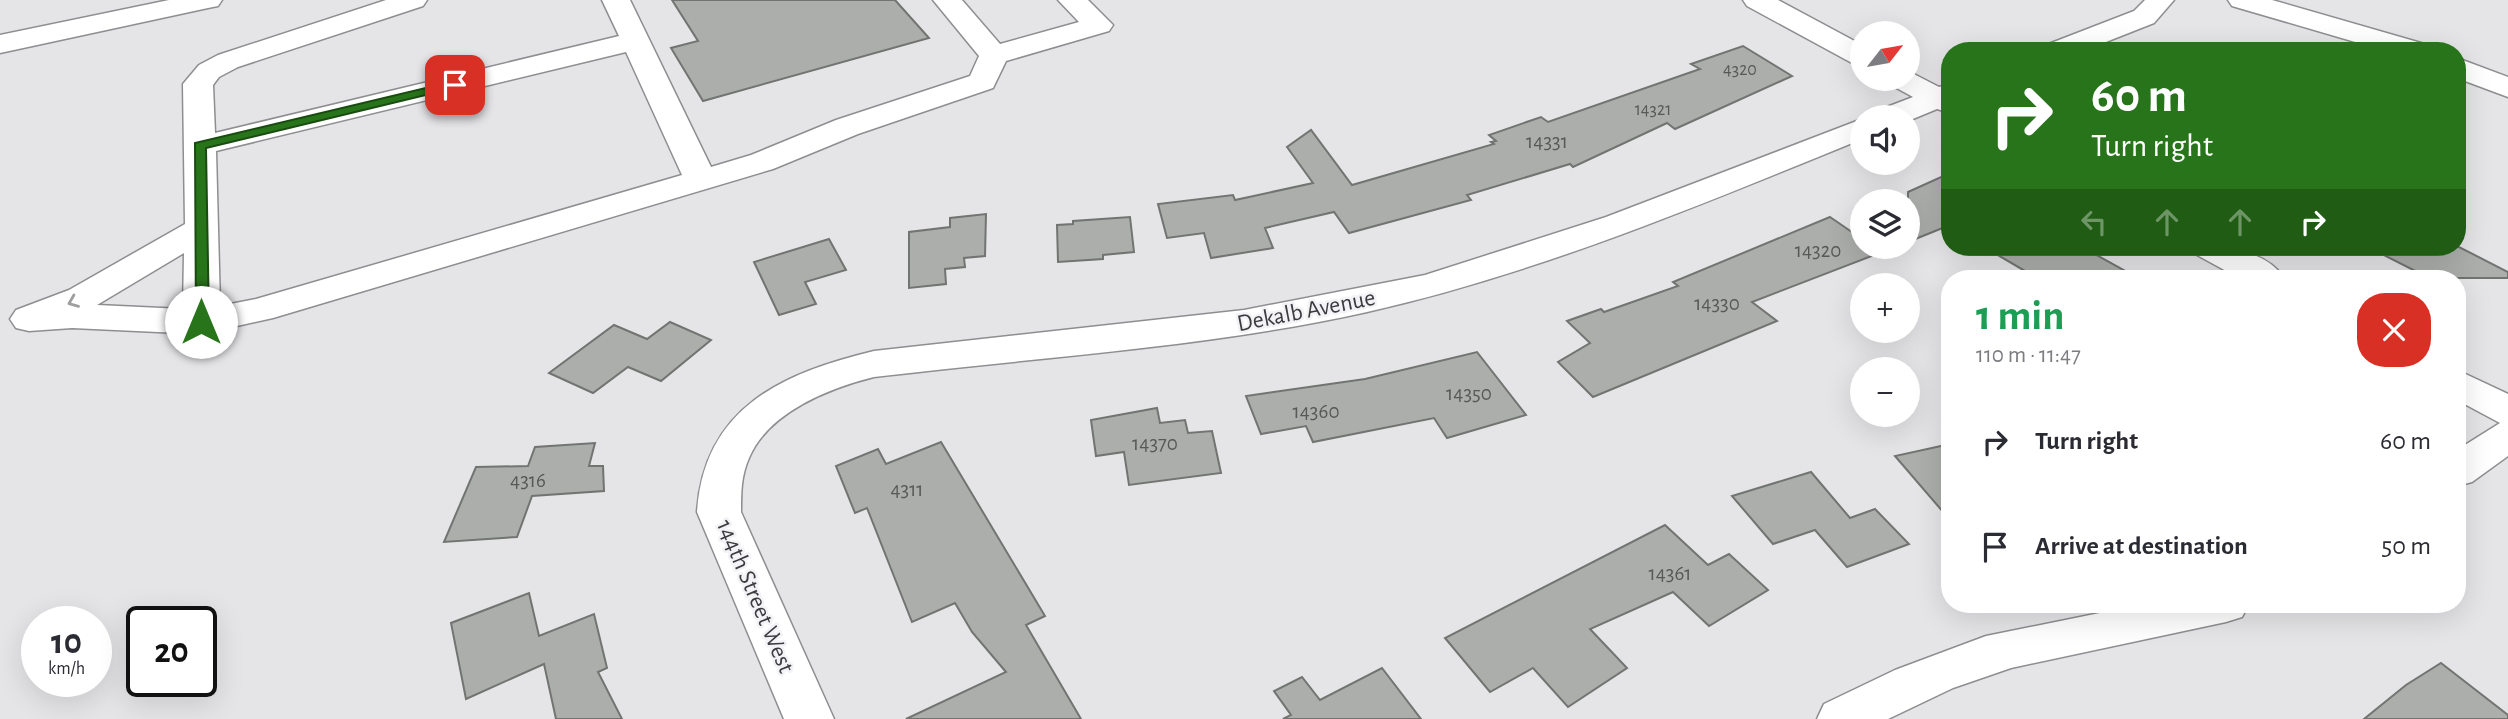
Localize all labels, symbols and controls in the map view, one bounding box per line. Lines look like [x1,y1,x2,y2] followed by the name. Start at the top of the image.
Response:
[1850,21,1920,91] north arrow
[1850,21,1920,427] map controls
[425,55,485,115] pin
[1723,61,1757,79] house number: 4320
[436,66,474,104] icon: arrive
[1976,70,2067,161] icon: right
[2091,72,2187,121] text: 60 m
[1635,101,1671,119] house number: 14321
[1850,105,1920,175] button: sound
[2091,130,2213,162] text: Turn right
[1526,131,1568,152] house number: 14331
[1850,189,1920,259] button: layers
[2075,203,2113,241] icon: left
[2148,203,2186,241] icon: ahead
[2221,203,2259,241] icon: ahead
[2294,203,2332,241] icon: right
[1795,240,1841,261] house number: 14320
[1850,273,1920,343] button: +
[164,285,238,359] position arrow
[1235,286,1377,336] street label: Dekalb Avenue
[68,293,80,307] one-way arrow
[1694,293,1740,314] house number: 14330
[2357,293,2431,367] button: close
[1976,295,2065,337] text: 1 min
[1976,344,2081,367] text: 110 m · 11:47
[1850,357,1920,427] button: −
[1446,383,1492,404] house number: 14350
[1293,401,1339,422] house number: 14360
[1976,423,2014,461] icon: right
[2035,428,2138,454] text: Turn right
[2380,428,2431,454] text: 60 m
[1132,433,1178,454] house number: 14370
[510,470,546,491] house number: 4316
[890,479,924,500] house number: 4311
[712,516,798,677] street label: 144th Street West
[1976,528,2014,566] icon: arrive
[2035,533,2248,559] text: Arrive at destination
[2381,533,2431,559] text: 50 m
[1648,563,1692,584] house number: 14361
[126,606,217,697] speed limit sign: 20
[51,625,82,660] text: 10
[48,660,85,678] text: km/h

